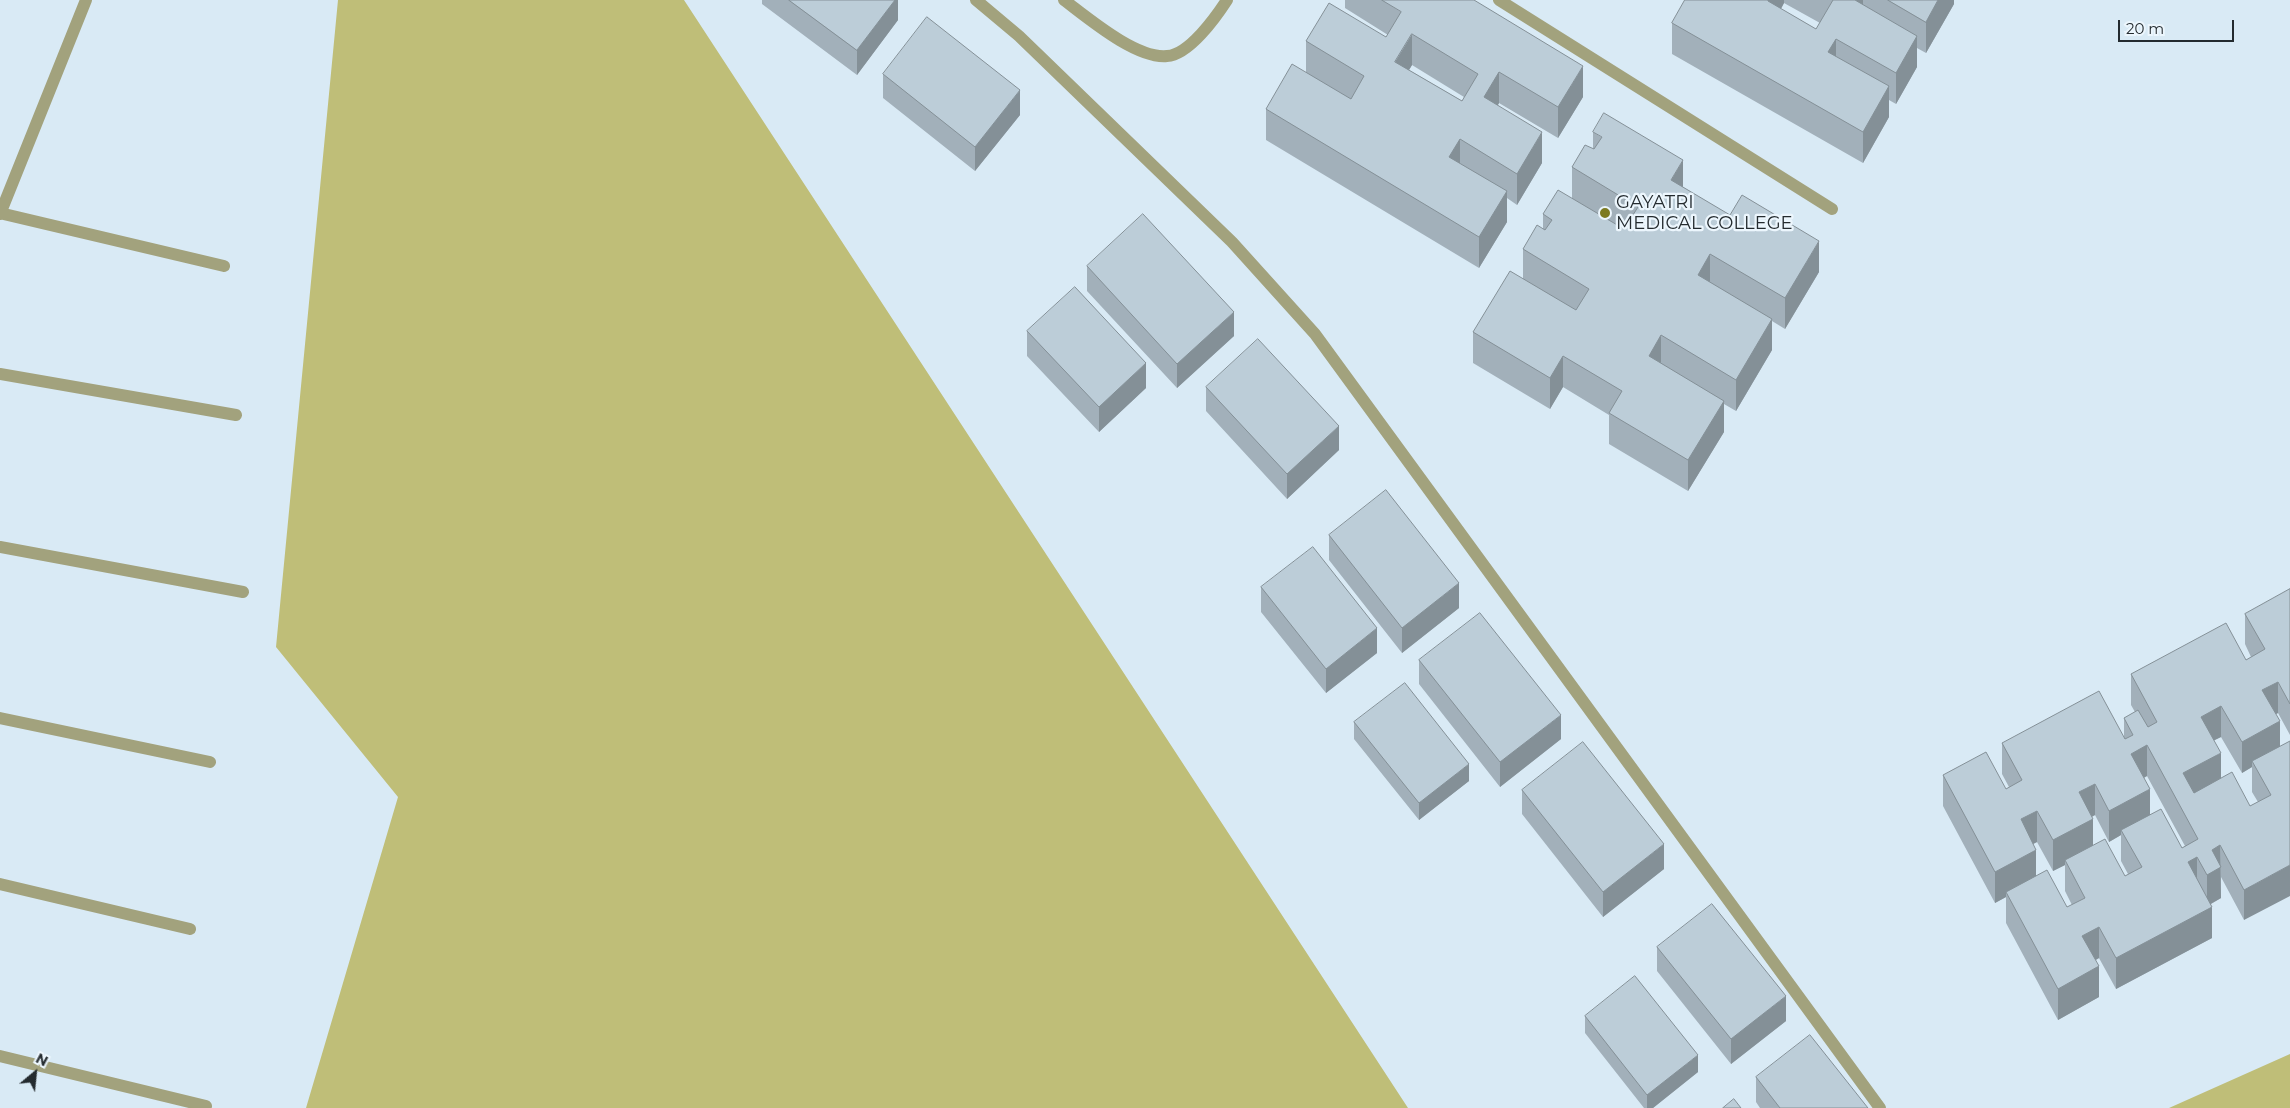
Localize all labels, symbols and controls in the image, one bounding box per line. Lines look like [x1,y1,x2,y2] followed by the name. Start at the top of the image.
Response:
[2120,10,2236,42] scale bar
[2126,19,2164,38] text: 20 m
[1616,192,1793,234] place label: GAYATRI MEDICAL COLLEGE
[1598,206,1612,220] marker: GAYATRI MEDICAL COLLEGE
[10,1048,60,1098] north arrow
[33,1049,51,1070] text: N

